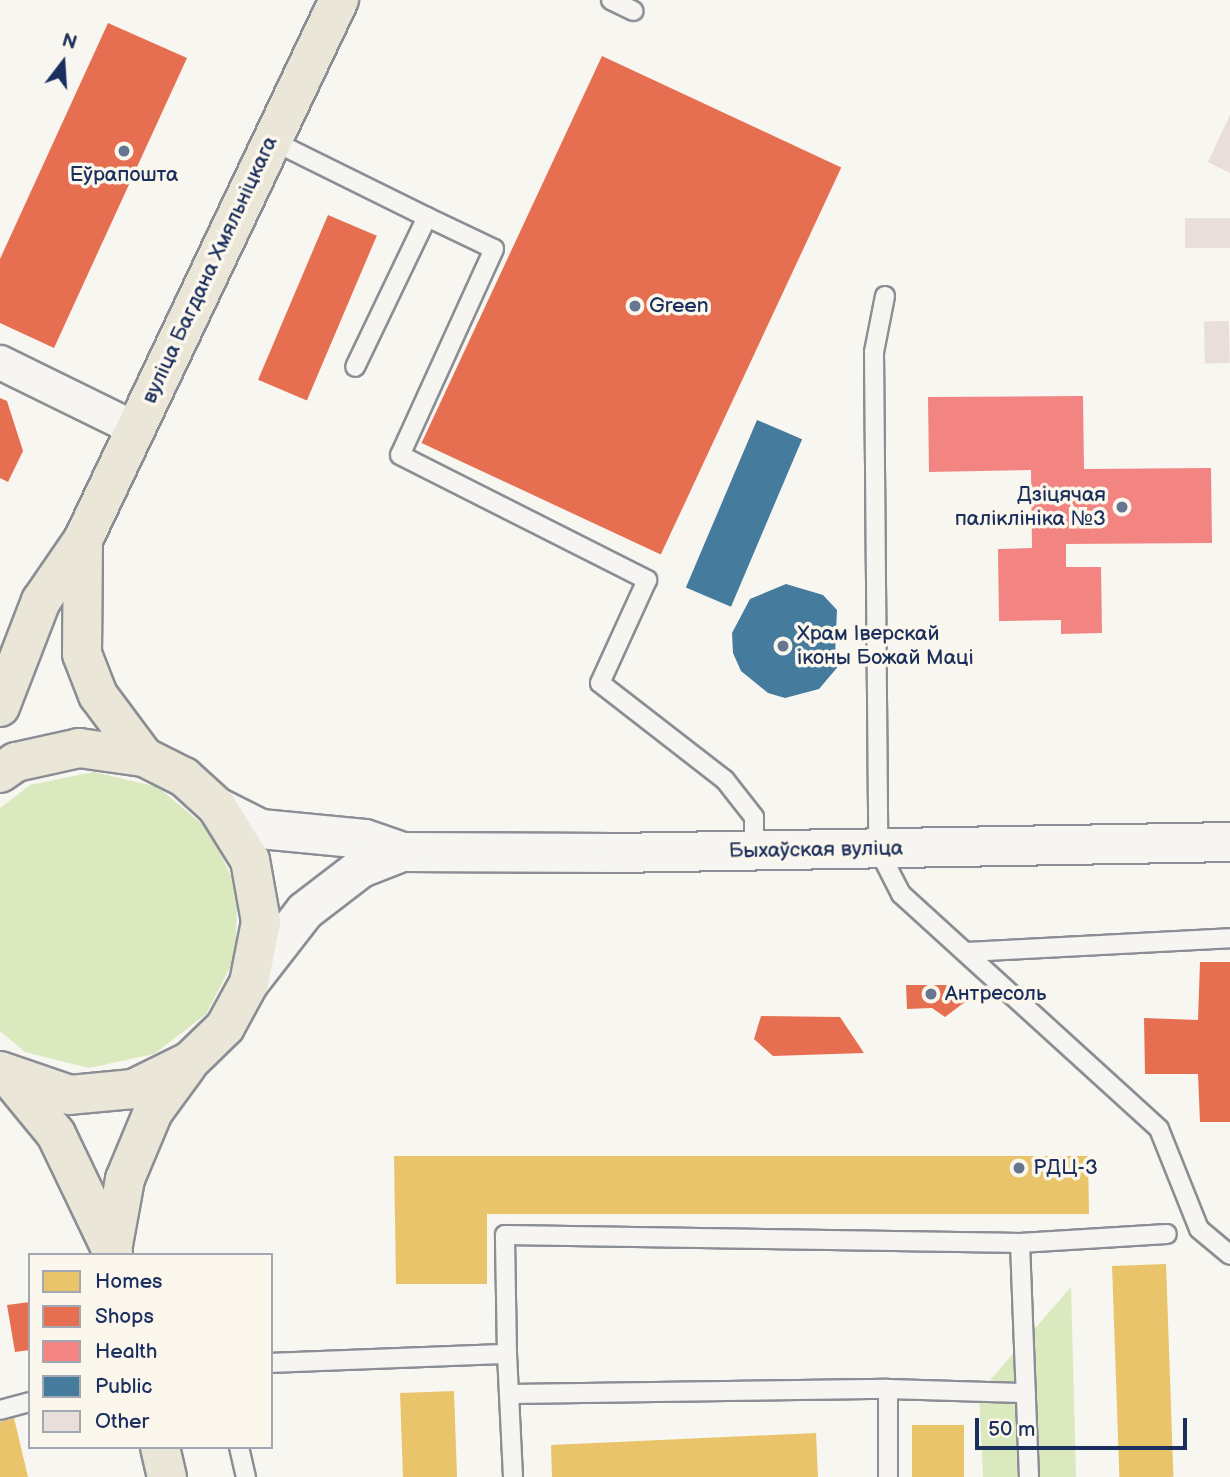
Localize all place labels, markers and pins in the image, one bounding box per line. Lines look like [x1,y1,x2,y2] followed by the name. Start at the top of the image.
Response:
[116,143,132,159] marker: Еўрапошта
[70,162,178,188] place label: Еўрапошта
[649,293,709,319] place label: Green
[627,298,643,314] marker: Green
[955,482,1106,532] place label: Дзіцячая паліклініка №3
[1112,497,1132,517] marker: Дзіцячая паліклініка №3
[797,621,974,671] place label: Храм Іверскай іконы Божай Маці
[775,638,791,654] marker: Храм Іверскай іконы Божай Маці
[945,981,1046,1007] place label: Антресоль
[923,986,939,1002] marker: Антресоль
[1033,1155,1098,1181] place label: РДЦ-3
[1011,1160,1027,1176] marker: РДЦ-3

